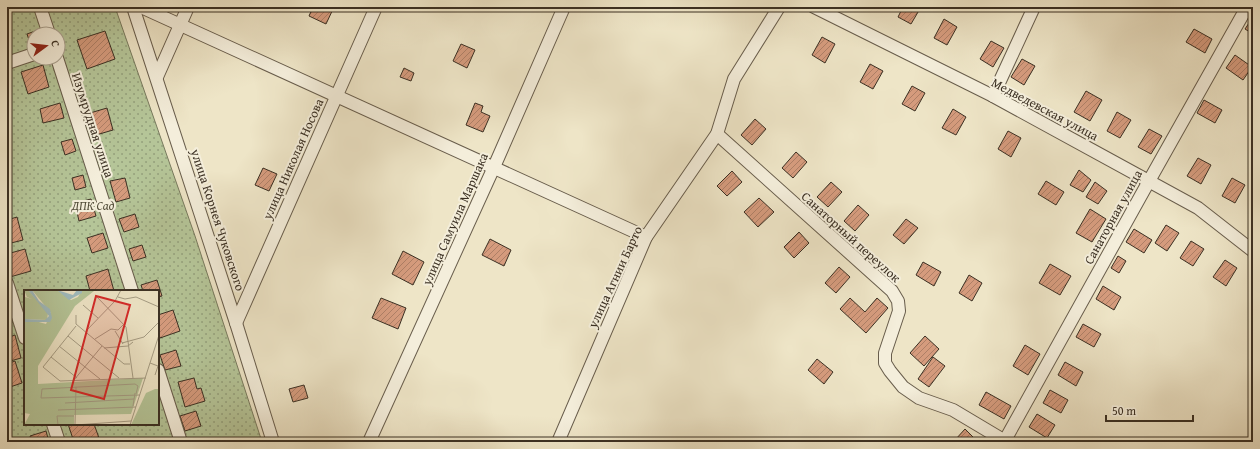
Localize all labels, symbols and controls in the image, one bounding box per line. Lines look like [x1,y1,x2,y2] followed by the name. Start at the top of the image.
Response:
[26,26,66,66] north arrow
[47,38,64,48] text: С
[67,70,119,181] street label: Изумрудная улица
[988,73,1103,146] street label: Медведевская улица
[257,95,329,224] street label: улица Николая Носова
[186,146,250,294] street label: улица Корнея Чуковского
[417,149,493,289] street label: улица Самуила Маршака
[1079,166,1147,268] street label: Санаторная улица
[797,187,905,287] street label: Санаторный переулок
[71,196,115,215] park label: ДПК Сад
[583,222,647,332] street label: улица Агнии Барто
[24,290,159,425] inset map
[1106,397,1193,423] scale bar
[1112,402,1136,419] text: 50 m

